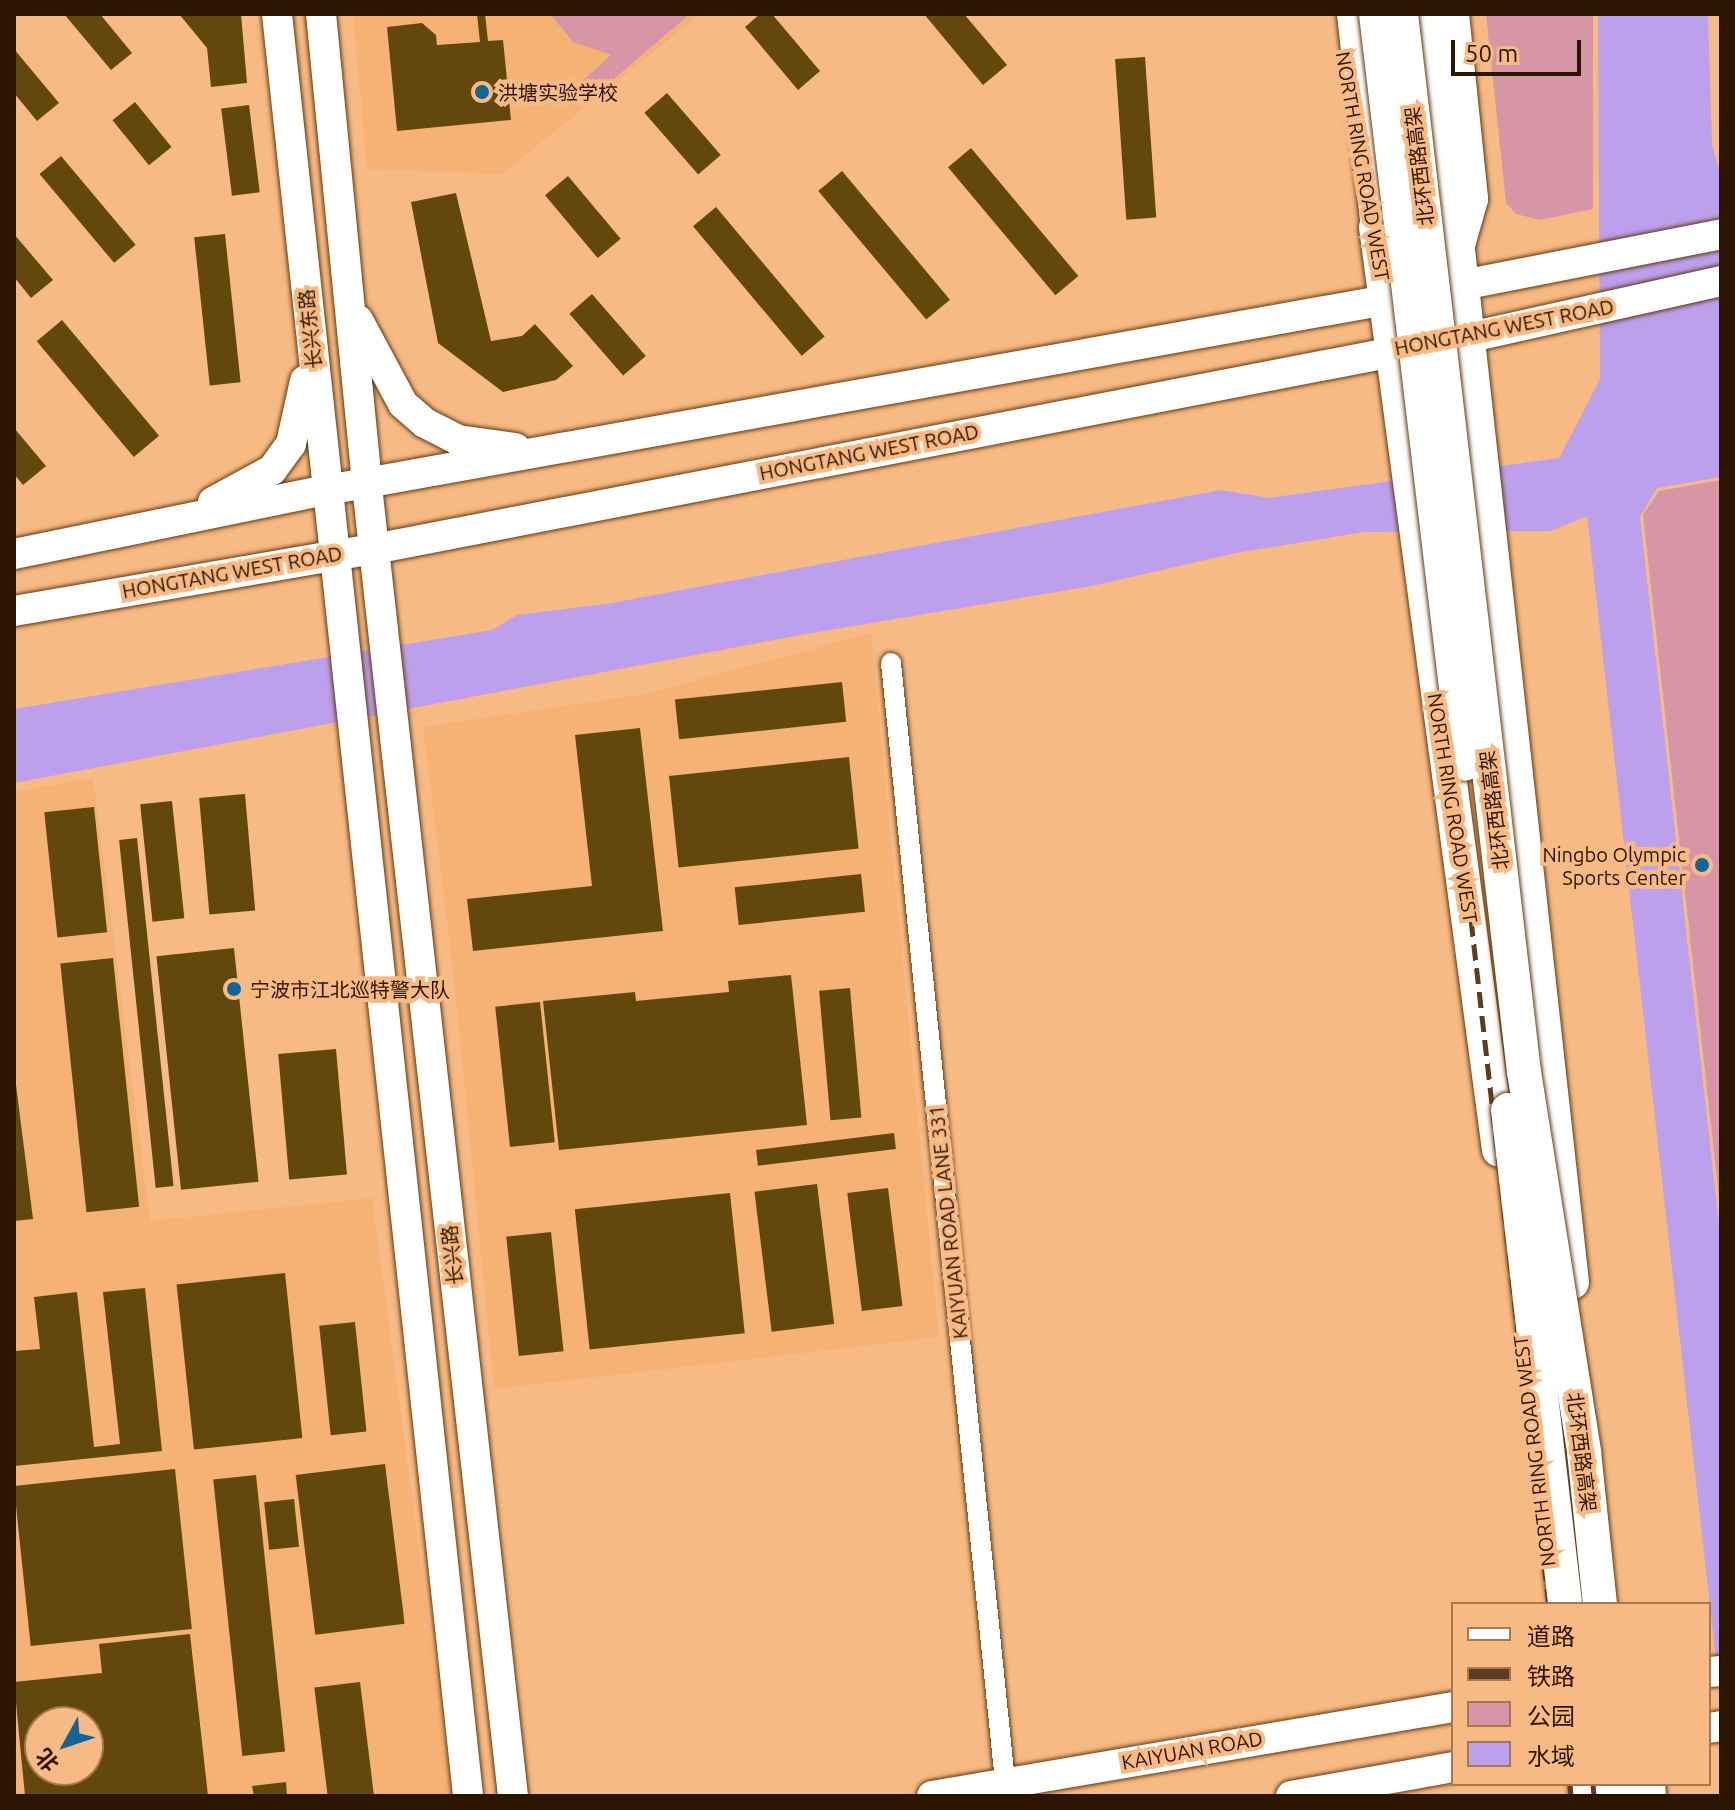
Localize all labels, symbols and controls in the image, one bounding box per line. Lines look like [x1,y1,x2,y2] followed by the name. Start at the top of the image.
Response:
[1455,24,1585,74] scale bar
[1465,40,1518,67] text: 50 m
[1331,50,1395,282] street label: NORTH RING ROAD WEST
[498,80,618,104] place label: 洪塘实验学校
[473,83,491,101] marker: 洪塘实验学校
[1400,105,1438,227] street label: 北环西路高架
[294,288,326,370] street label: 长兴东路
[1392,294,1616,360] street label: HONGTANG WEST ROAD
[757,419,981,485] street label: HONGTANG WEST ROAD
[120,541,344,603] street label: HONGTANG WEST ROAD
[1423,691,1483,925] street label: NORTH RING ROAD WEST
[1475,749,1513,871] street label: 北环西路高架
[1542,842,1686,889] place label: Ningbo Olympic Sports Center
[1693,856,1711,874] marker: Ningbo Olympic Sports Center
[250,977,450,1001] place label: 宁波市江北巡特警大队
[225,980,243,998] marker: 宁波市江北巡特警大队
[924,1104,972,1340] street label: KAIYUAN ROAD LANE 331
[437,1224,467,1286] street label: 长兴路
[1508,1334,1560,1568] street label: NORTH RING ROAD WEST
[1563,1391,1601,1513] street label: 北环西路高架
[1451,1602,1711,1786] legend
[1527,1623,1575,1650] text: 道路
[1527,1663,1575,1690] text: 铁路
[1527,1703,1575,1730] text: 公园
[24,1706,104,1786] north arrow
[1120,1726,1264,1774] street label: KAIYUAN ROAD
[1527,1743,1575,1770] text: 水域
[30,1744,63,1777] text: 北

